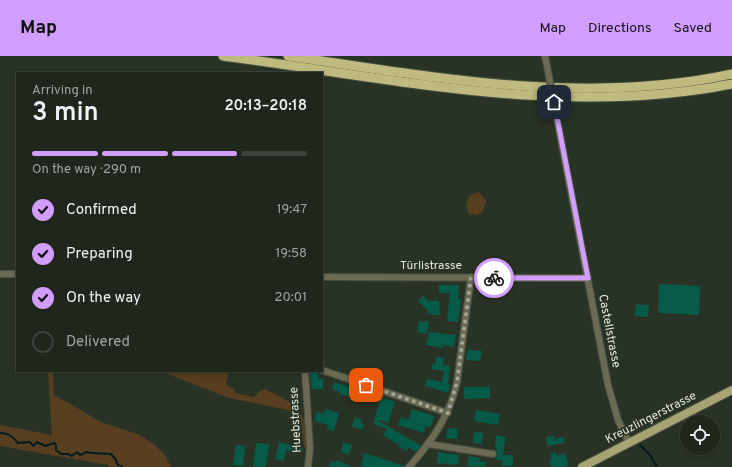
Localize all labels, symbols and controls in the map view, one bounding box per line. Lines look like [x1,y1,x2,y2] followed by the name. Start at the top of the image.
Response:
[20,16,57,40] text: Map
[540,20,566,37] text: Map
[588,20,652,37] text: Directions
[674,20,712,37] text: Saved
[32,83,93,99] text: Arriving in
[537,85,571,119] pin
[543,91,565,113] icon: home
[32,97,99,130] text: 3 min
[224,97,307,116] text: 20:13–20:18
[32,162,141,178] text: On the way · 290 m
[32,199,54,221] icon: check
[66,201,137,220] text: Confirmed
[277,202,307,218] text: 19:47
[32,243,54,265] icon: check
[66,245,133,264] text: Preparing
[275,246,307,262] text: 19:58
[400,258,462,274] street label: Türlistrasse
[474,258,514,298] courier
[483,267,505,289] icon: bike
[32,287,54,309] icon: check
[66,289,141,308] text: On the way
[275,290,307,306] text: 20:01
[594,293,624,369] street label: Castellstrasse
[66,333,130,352] text: Delivered
[349,368,383,402] pin
[355,374,377,396] icon: bag
[286,387,306,453] street label: Huebstrasse
[603,388,699,448] street label: Kreuzlingerstrasse
[680,415,720,455] map controls
[680,415,720,455] button: locate

